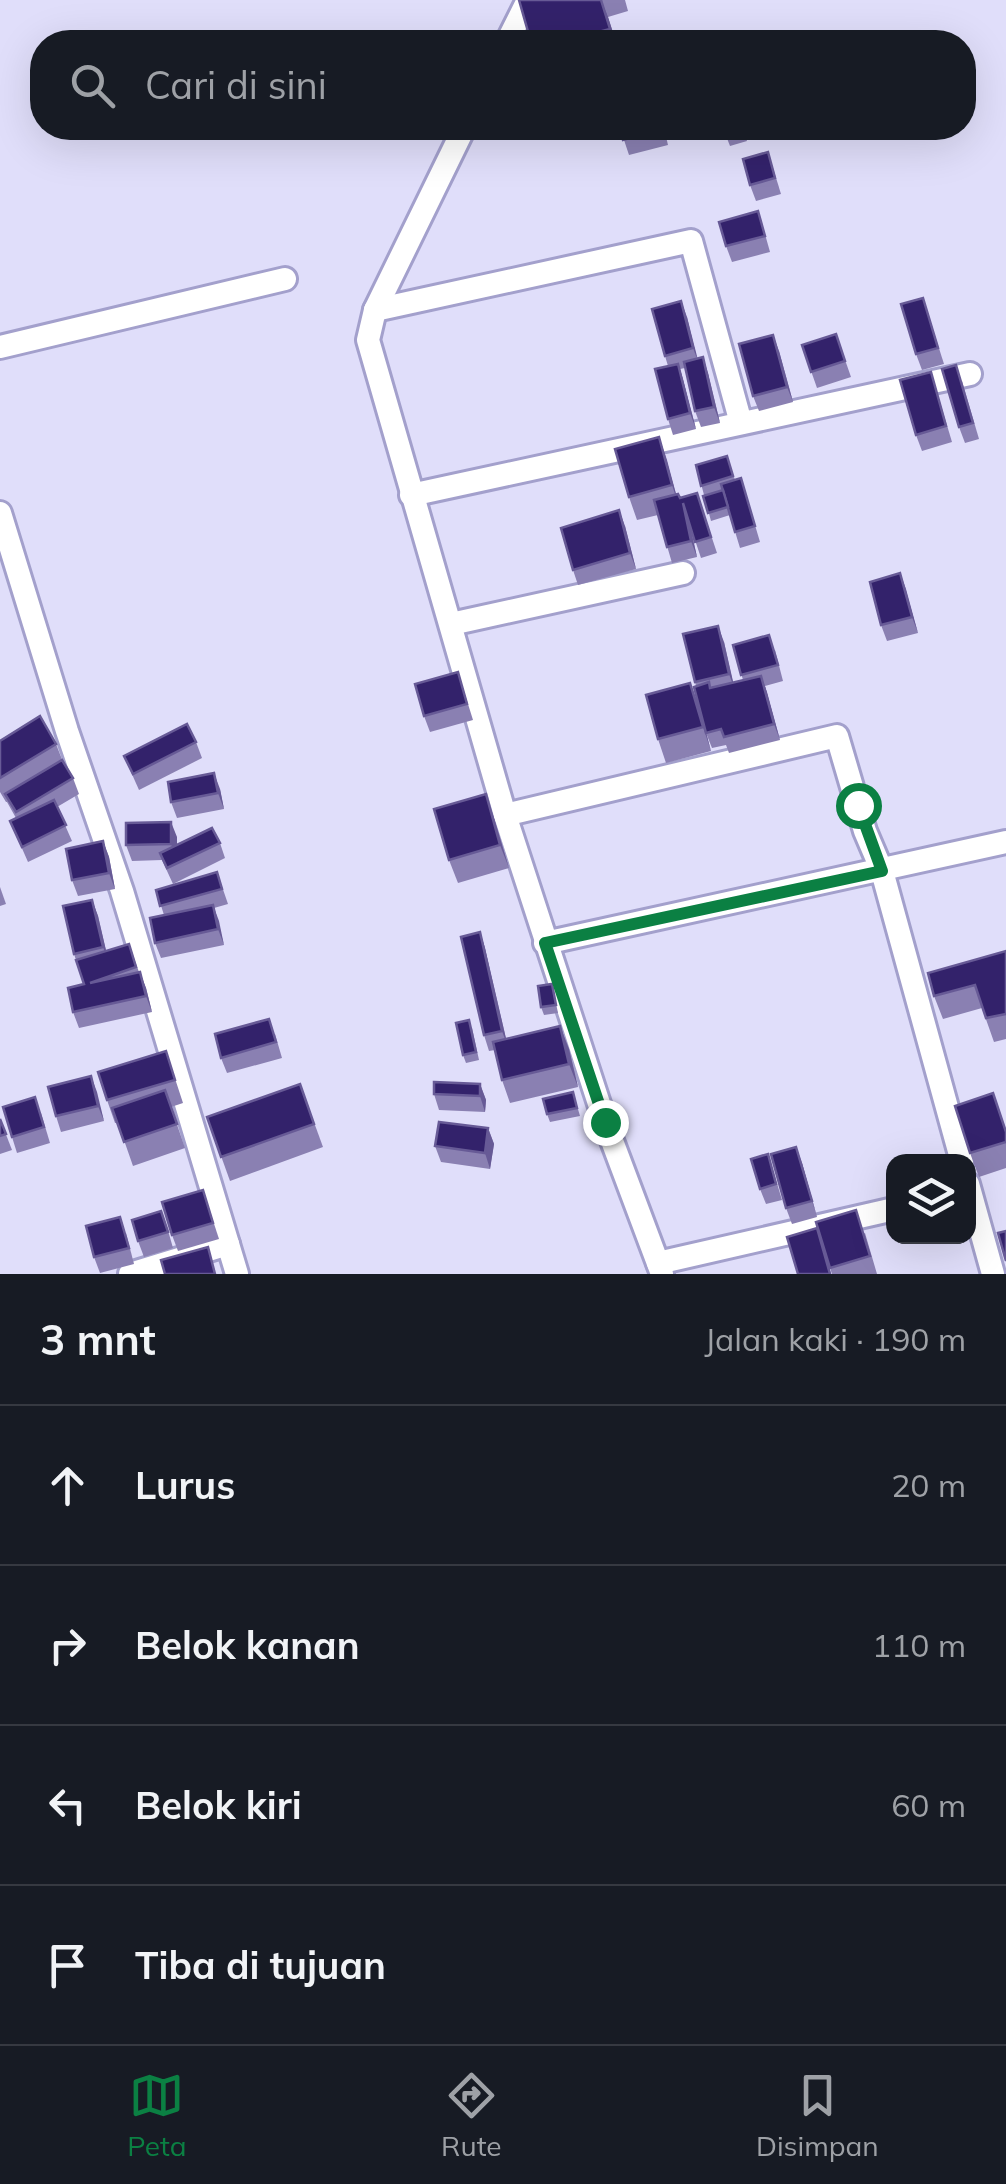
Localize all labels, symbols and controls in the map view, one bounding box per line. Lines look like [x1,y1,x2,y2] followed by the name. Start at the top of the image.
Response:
[30,30,976,140] search box
[65,58,120,113] icon: search
[145,61,327,109] text: Cari di sini
[836,783,882,829] route start
[583,1100,629,1146] route end
[886,1154,976,1244] map controls
[886,1154,976,1244] button: layers
[40,1313,156,1366] text: 3 mnt
[705,1319,966,1359] text: Jalan kaki · 190 m
[40,1458,95,1513] icon: ahead
[135,1461,235,1509] text: Lurus
[891,1465,966,1505] text: 20 m
[40,1618,95,1673] icon: right
[135,1621,360,1669] text: Belok kanan
[872,1625,966,1665] text: 110 m
[40,1778,95,1833] icon: left
[135,1781,302,1829] text: Belok kiri
[891,1785,966,1825] text: 60 m
[40,1938,95,1993] icon: arrive
[135,1941,386,1989] text: Tiba di tujuan
[127,2068,187,2163] tab: Peta
[441,2068,502,2163] tab: Rute
[756,2068,879,2163] tab: Disimpan

